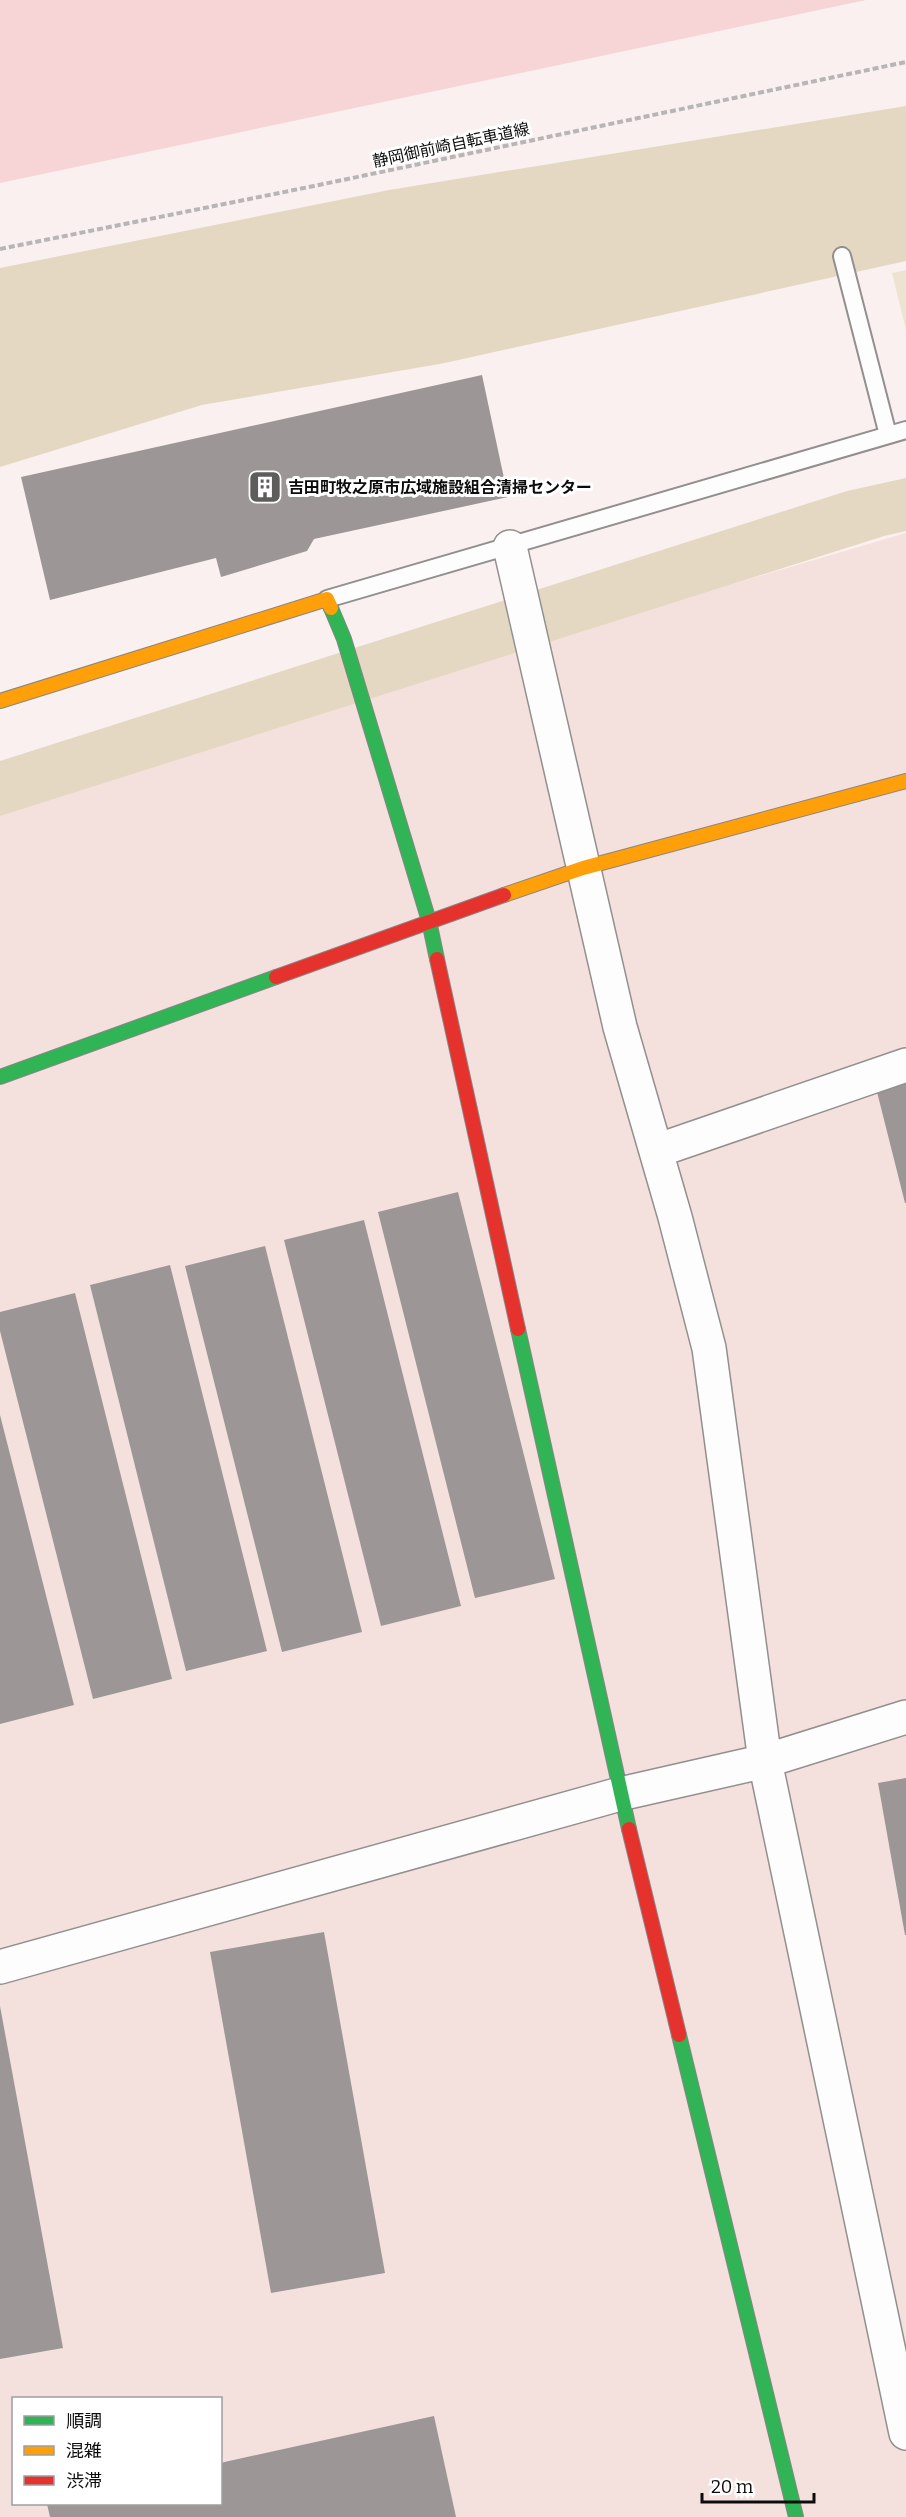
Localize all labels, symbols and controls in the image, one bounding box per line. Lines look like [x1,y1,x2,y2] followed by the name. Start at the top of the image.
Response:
[371,119,531,171] street label: 静岡御前崎自転車道線
[247,469,283,505] building icon: 吉田町牧之原市広域施設組合清掃センター
[288,478,592,497] place label: 吉田町牧之原市広域施設組合清掃センター
[12,2397,222,2505] legend
[66,2410,102,2432] text: 順調
[66,2440,102,2462] text: 混雑
[702,2466,814,2504] scale bar
[66,2470,102,2492] text: 渋滞
[711,2476,753,2498] text: 20 m

